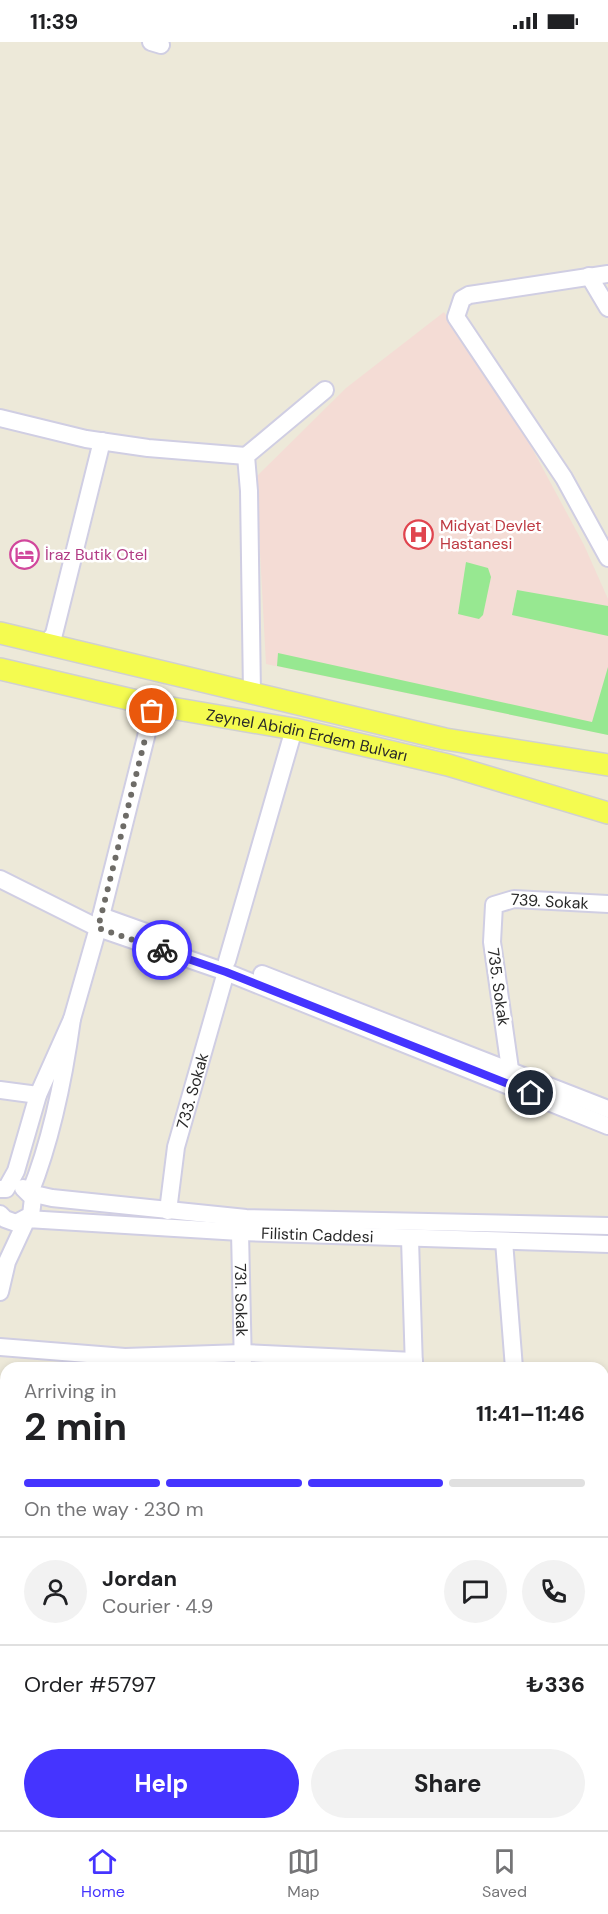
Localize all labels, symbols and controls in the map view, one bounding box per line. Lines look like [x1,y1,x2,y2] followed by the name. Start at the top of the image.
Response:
[30,7,78,36] text: 11:39
[440,515,542,554] place label: Midyat Devlet Hastanesi
[403,518,435,550] hospital icon: Midyat Devlet Hastanesi
[8,538,40,570] hotel icon: İraz Butik Otel
[45,544,147,565] place label: İraz Butik Otel
[126,685,177,736] pin
[135,694,168,727] icon: bag
[205,704,410,766] street label: Zeynel Abidin Erdem Bulvarı
[510,889,589,914] street label: 739. Sokak
[132,920,192,980] courier
[146,934,179,967] icon: bike
[483,947,514,1027] street label: 735. Sokak
[172,1050,213,1131] street label: 733. Sokak
[505,1067,556,1118] pin
[514,1076,547,1109] icon: home
[261,1223,374,1247] street label: Filistin Caddesi
[230,1263,252,1337] street label: 731. Sokak
[24,1378,116,1404] text: Arriving in
[476,1399,585,1428] text: 11:41–11:46
[24,1401,127,1452] text: 2 min
[24,1496,204,1522] text: On the way · 230 m
[24,1560,87,1623] button: person
[444,1560,507,1623] button: chat
[522,1560,585,1623] button: phone
[102,1564,177,1593] text: Jordan
[102,1593,213,1619] text: Courier · 4.9
[24,1670,156,1699] text: Order #5797
[526,1670,585,1699] text: ₺336
[24,1749,299,1818] button: Help
[311,1749,585,1818] button: Share
[81,1845,125,1902] tab: Home
[287,1845,320,1902] tab: Map
[482,1845,527,1902] tab: Saved

